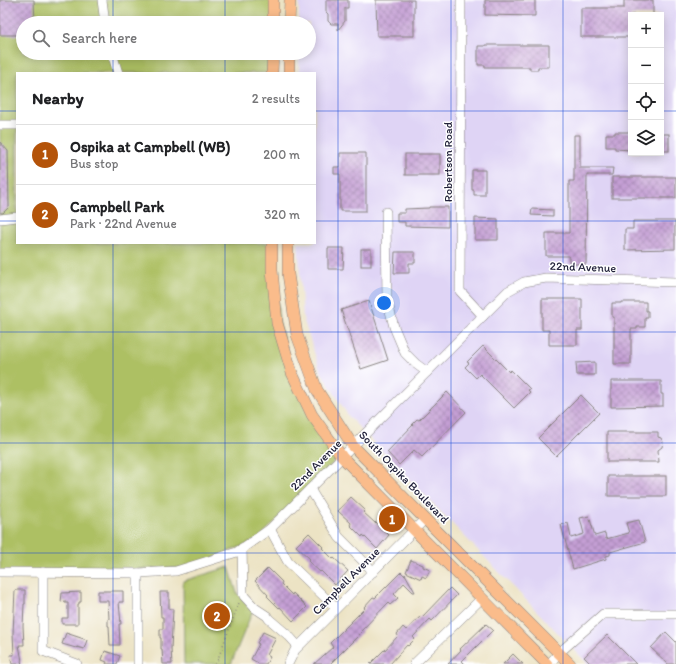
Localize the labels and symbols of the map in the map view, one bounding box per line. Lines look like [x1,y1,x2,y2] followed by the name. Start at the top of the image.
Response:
[441,121,455,202] street label: Robertson Road
[549,259,617,275] street label: 22nd Avenue
[374,293,394,313] your location
[356,428,452,527] street label: South Ospika Boulevard
[288,436,345,493] street label: 22nd Avenue
[379,504,405,534] pin: 1
[309,544,383,618] street label: Campbell Avenue
[204,601,230,631] pin: 2

